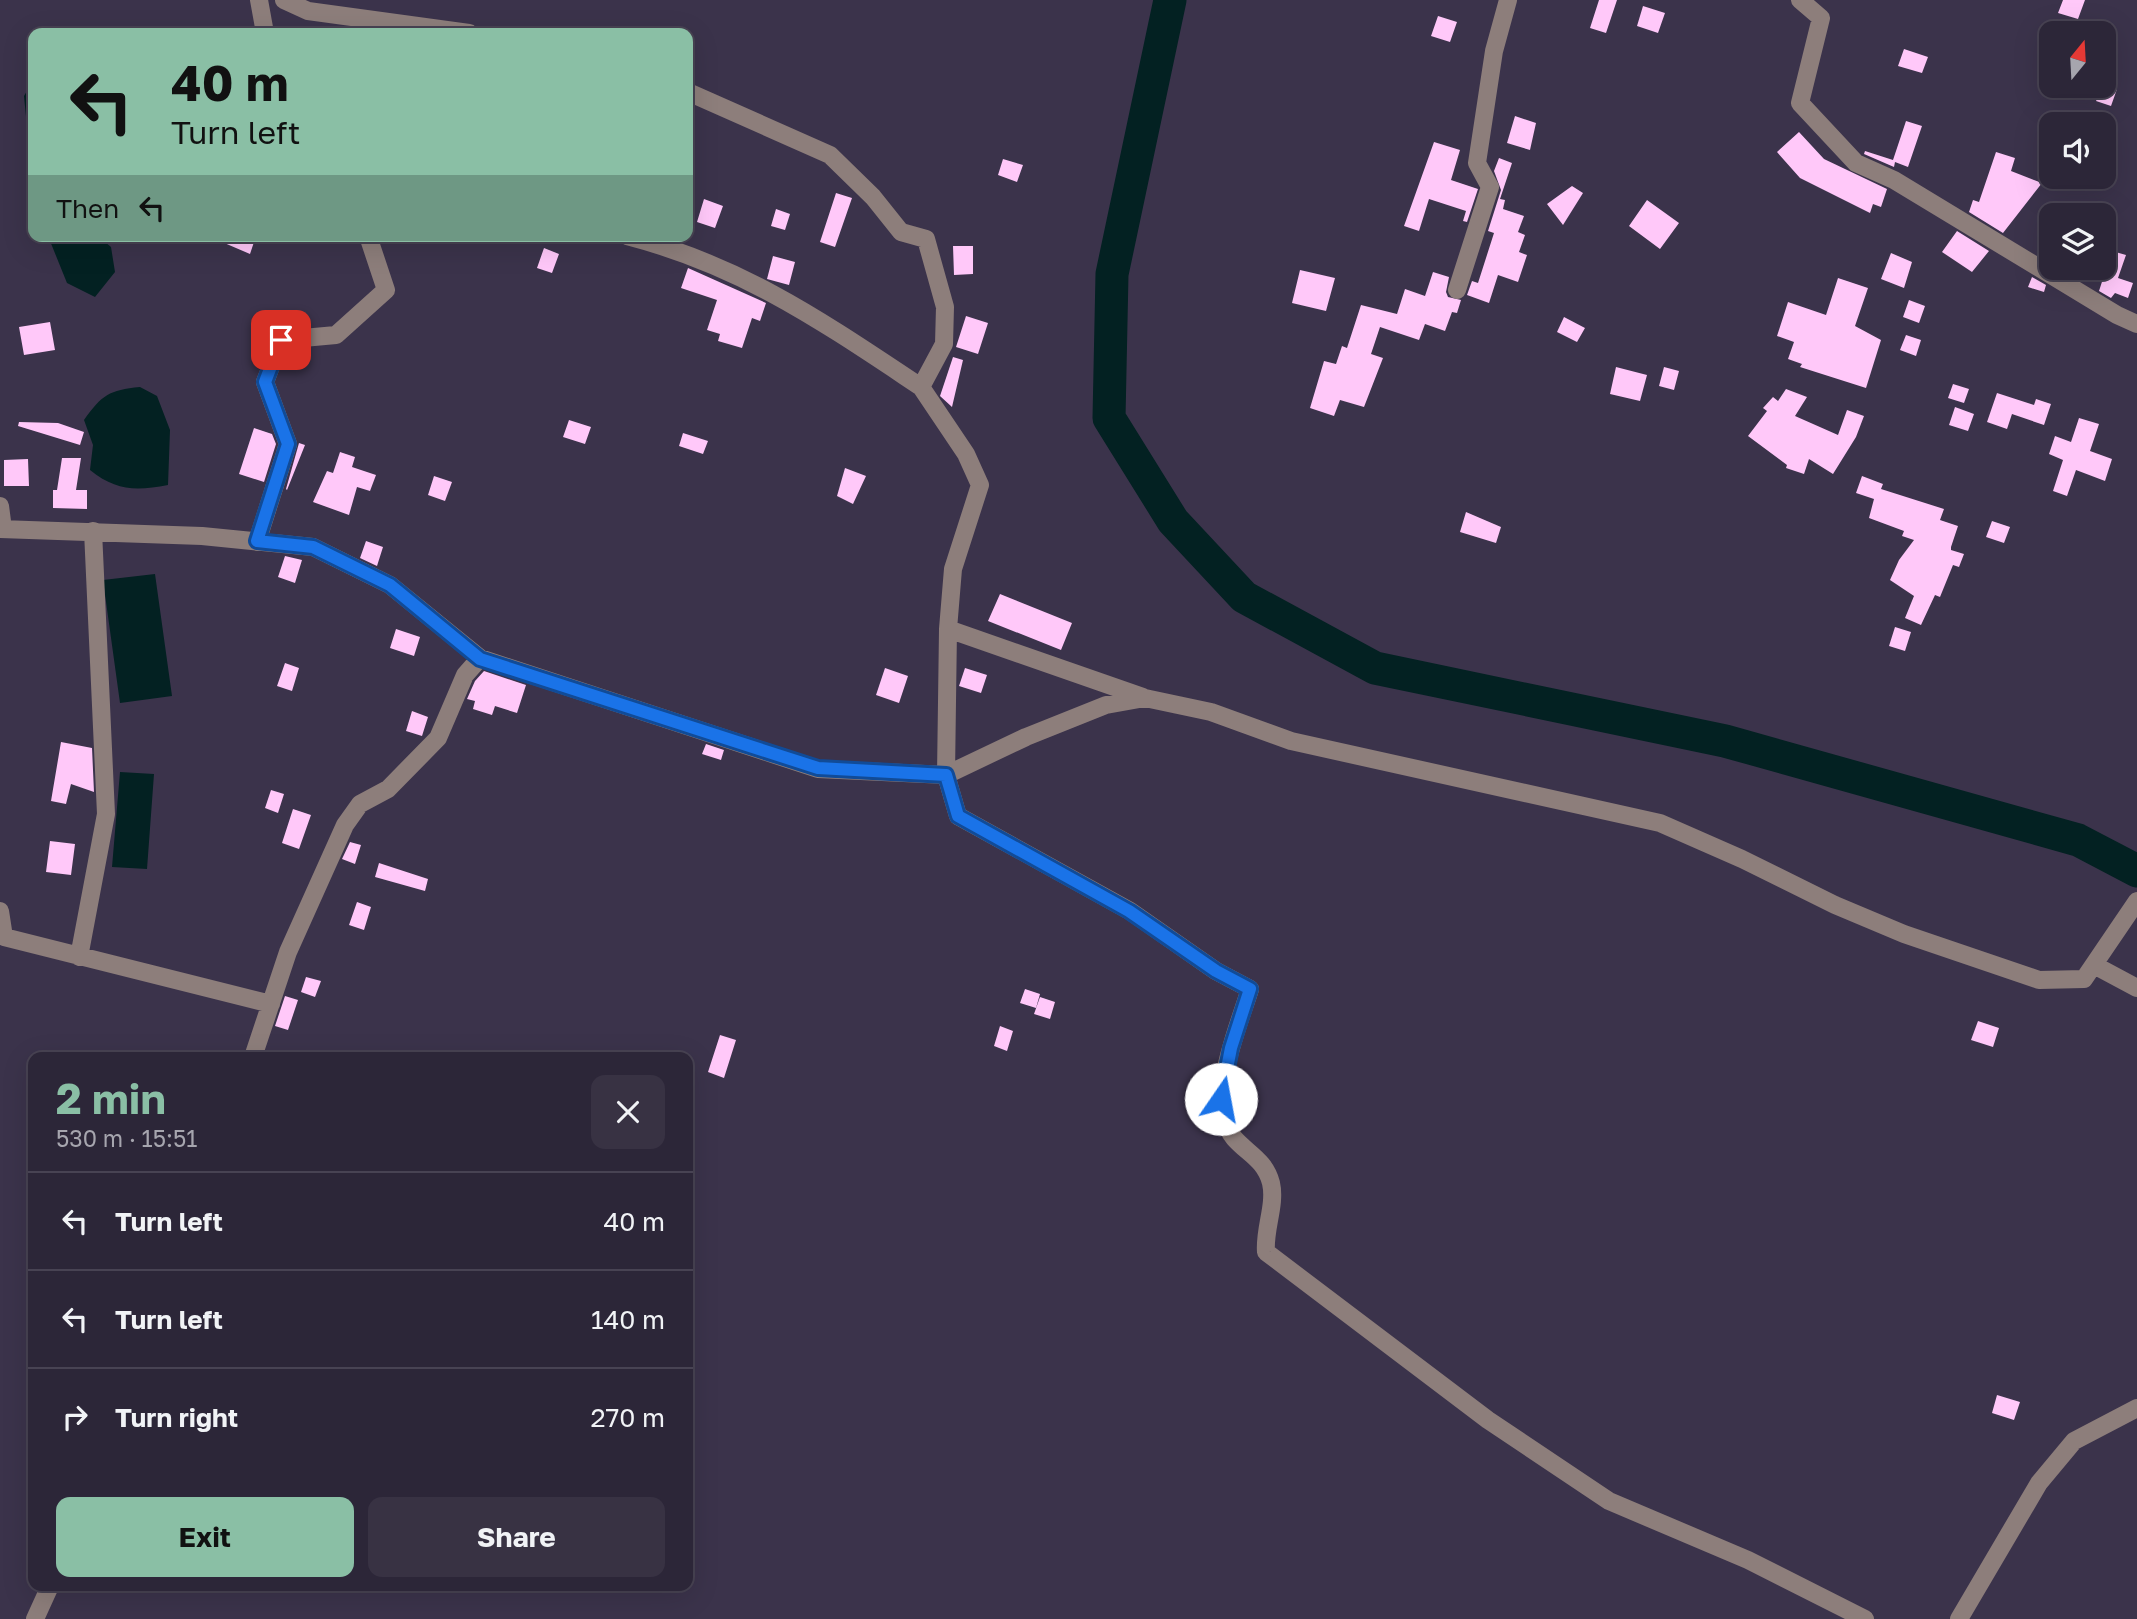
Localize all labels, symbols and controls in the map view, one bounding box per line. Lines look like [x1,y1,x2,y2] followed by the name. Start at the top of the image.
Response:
[2039,21,2116,98] north arrow
[2039,21,2116,280] map controls
[171,53,289,112] text: 40 m
[56,56,147,147] icon: left
[2039,112,2116,189] button: sound
[171,113,300,151] text: Turn left
[133,189,171,227] icon: left
[56,193,119,224] text: Then
[2039,203,2116,280] button: layers
[251,310,311,370] pin
[262,321,300,359] icon: arrive
[1184,1062,1258,1136] position arrow
[56,1073,166,1123] text: 2 min
[591,1075,665,1149] button: close
[56,1124,197,1152] text: 530 m · 15:51
[56,1202,94,1240] icon: left
[115,1206,223,1237] text: Turn left
[604,1206,665,1237] text: 40 m
[56,1300,94,1338] icon: left
[115,1304,223,1335] text: Turn left
[591,1304,665,1335] text: 140 m
[56,1398,94,1436] icon: right
[115,1402,238,1433] text: Turn right
[591,1402,665,1433] text: 270 m
[56,1497,354,1577] button: Exit
[368,1497,665,1577] button: Share

